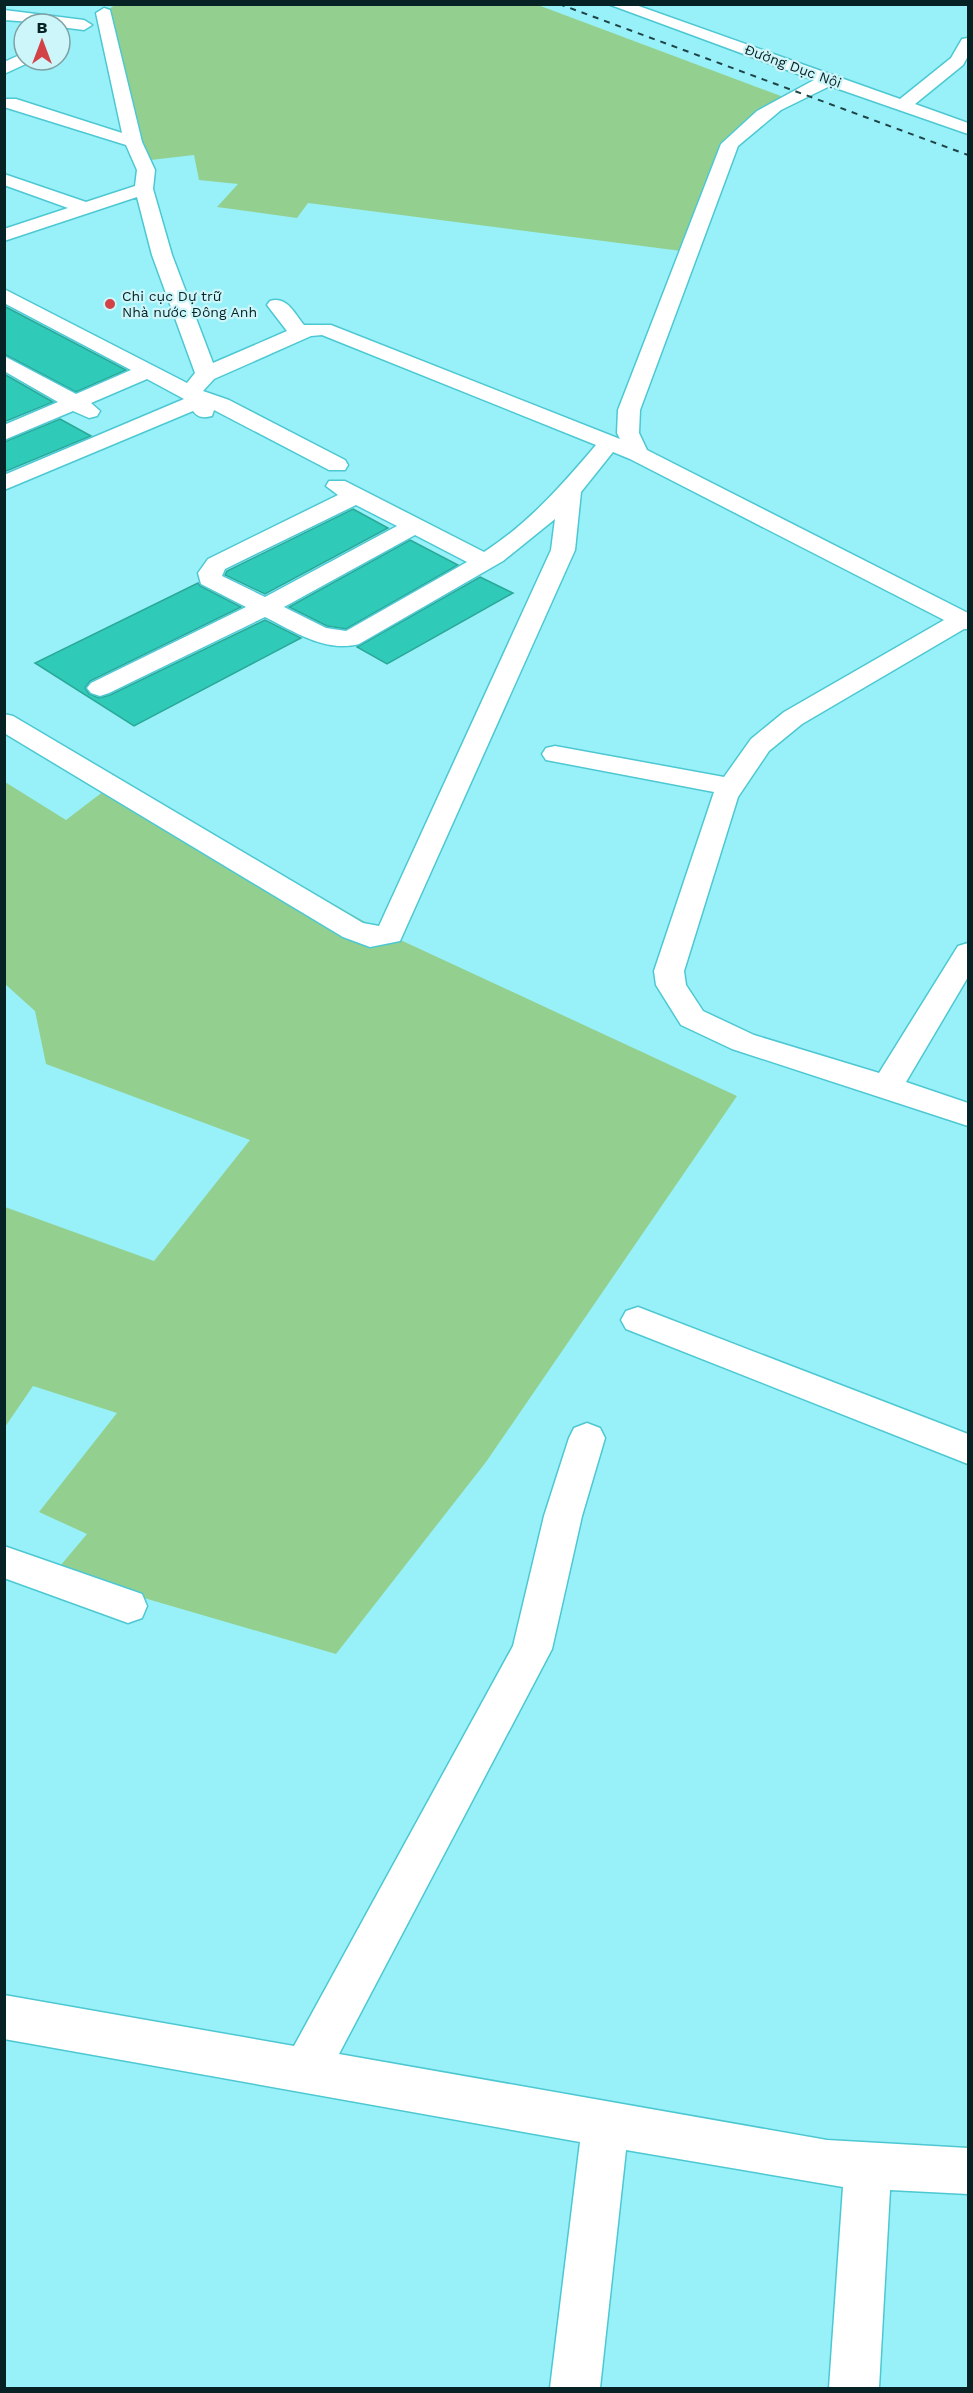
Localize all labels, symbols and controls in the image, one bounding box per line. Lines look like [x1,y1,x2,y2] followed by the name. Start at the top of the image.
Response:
[12,12,72,72] north arrow
[37,18,48,37] text: B
[742,41,844,91] street label: Đường Dục Nội
[122,288,257,320] place label: Chi cục Dự trữ Nhà nước Đông Anh
[103,297,117,311] marker: Chi cục Dự trữ Nhà nước Đông Anh

